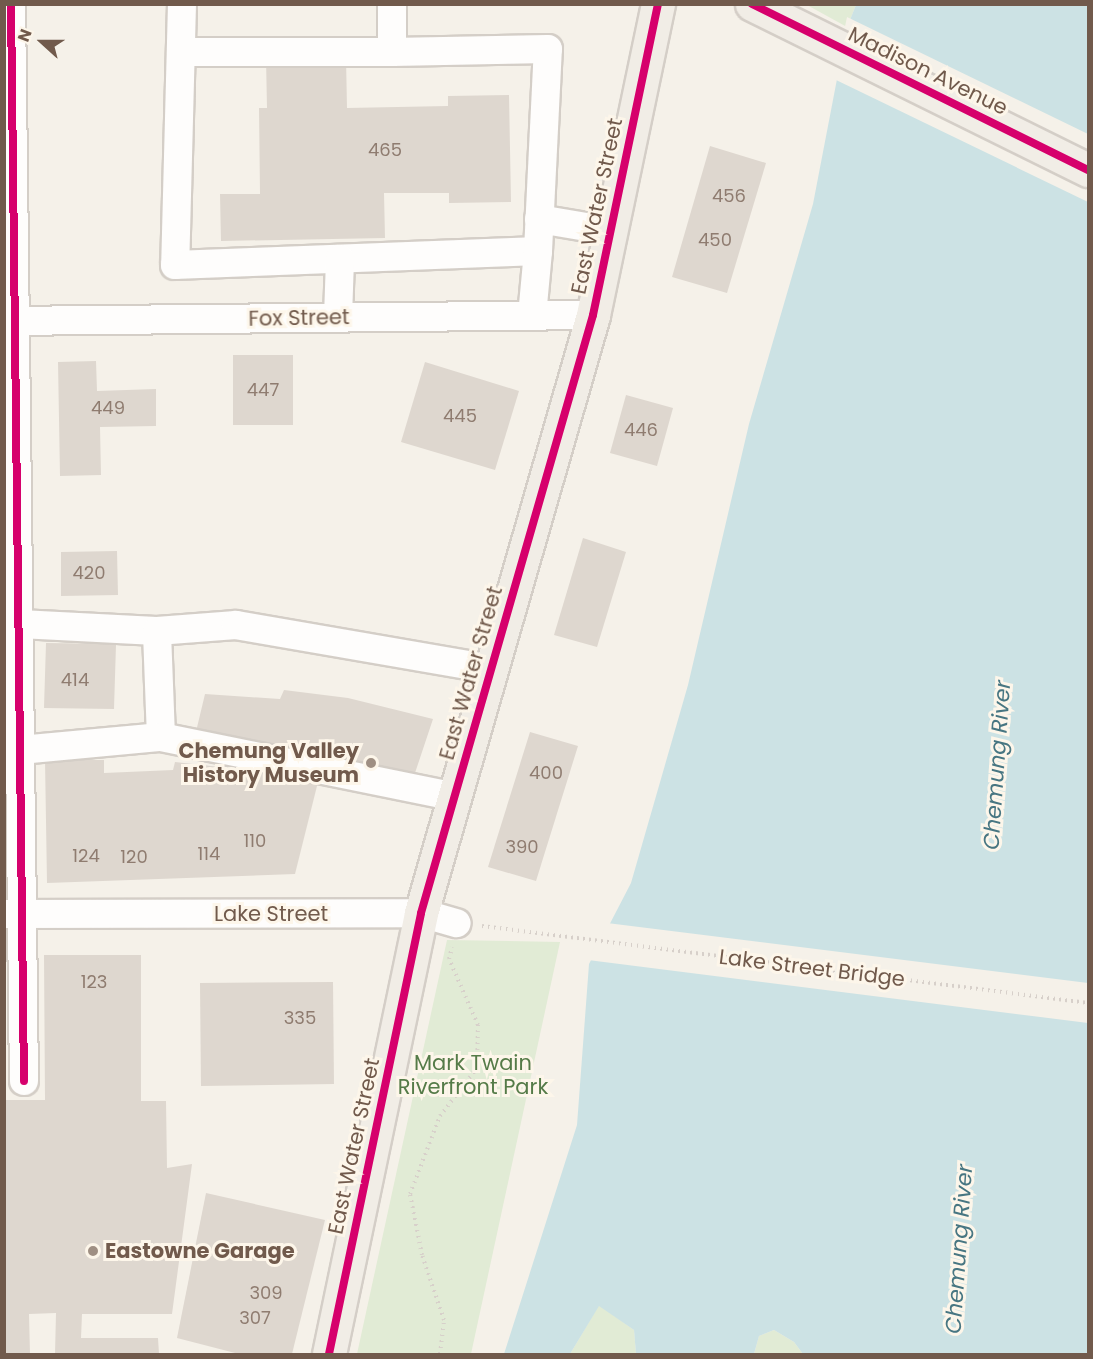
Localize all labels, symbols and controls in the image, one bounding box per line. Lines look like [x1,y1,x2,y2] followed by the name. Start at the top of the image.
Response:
[12,12,72,72] north arrow
[844,22,1012,120] street label: Madison Avenue
[12,26,38,45] text: N
[566,116,628,296] street label: East Water Street
[368,139,402,161] house number: 465
[712,185,746,207] house number: 456
[698,229,732,251] house number: 450
[248,305,350,331] street label: Fox Street
[247,379,279,401] house number: 447
[91,397,125,419] house number: 449
[443,405,477,427] house number: 445
[624,419,658,441] house number: 446
[73,562,105,584] house number: 420
[434,583,508,763] street label: East Water Street
[61,669,89,691] house number: 414
[978,679,1016,851] water label: Chemung River
[178,738,359,788] place label: Chemung Valley History Museum
[364,756,378,770] marker: Chemung Valley History Museum
[529,762,563,784] house number: 400
[244,830,266,852] house number: 110
[505,836,539,858] house number: 390
[198,843,220,865] house number: 114
[72,845,100,867] house number: 124
[120,846,148,868] house number: 120
[214,901,328,927] street label: Lake Street
[718,944,906,992] street label: Lake Street Bridge
[81,971,107,993] house number: 123
[284,1007,316,1029] house number: 335
[398,1050,548,1100] park label: Mark Twain Riverfront Park
[323,1056,385,1236] street label: East Water Street
[940,1163,978,1335] water label: Chemung River
[105,1238,295,1264] place label: Eastowne Garage
[86,1244,100,1258] marker: Eastowne Garage
[249,1282,283,1304] house number: 309
[239,1307,271,1329] house number: 307

